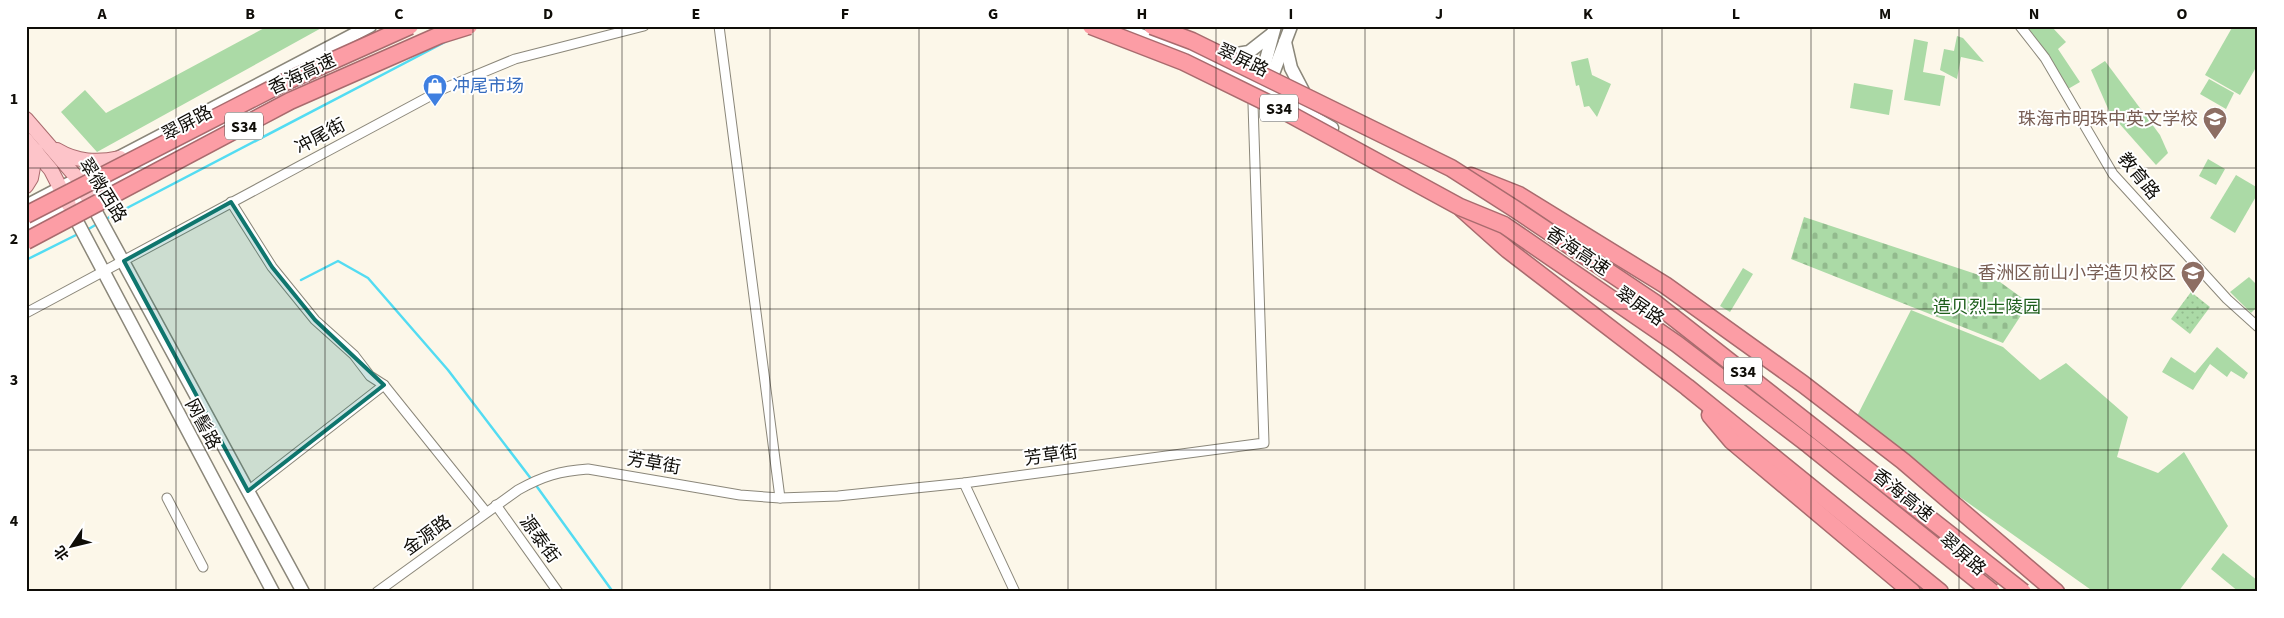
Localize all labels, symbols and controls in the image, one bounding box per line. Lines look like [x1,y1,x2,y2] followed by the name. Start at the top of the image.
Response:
[96,3,107,25] text: A
[245,3,255,25] text: B
[394,3,404,25] text: C
[543,3,553,25] text: D
[692,3,700,25] text: E
[841,3,849,25] text: F
[988,3,998,25] text: G
[1137,3,1147,25] text: H
[1289,3,1293,25] text: I
[1435,3,1443,25] text: J
[1583,3,1593,25] text: K
[1732,3,1740,25] text: L
[1879,3,1891,25] text: M
[2029,3,2039,25] text: N
[2177,3,2188,25] text: O
[1213,38,1273,83] street label: 翠屏路
[264,48,340,101] street label: 香海高速
[422,73,448,107] shop icon: 冲尾市场
[452,74,524,99] place label: 冲尾市场
[10,88,18,110] text: 1
[1260,95,1298,122] road number: S34
[158,100,217,147] street label: 翠屏路
[2202,106,2228,140] school or university icon: 珠海市明珠中英文学校
[2018,107,2198,132] place label: 珠海市明珠中英文学校
[225,112,263,140] road number: S34
[291,113,350,160] street label: 冲尾街
[2112,147,2165,205] street label: 教育路
[73,153,132,227] street label: 翠微西路
[1541,221,1615,282] street label: 香海高速
[10,228,18,250] text: 2
[2180,260,2206,294] school or university icon: 香洲区前山小学造贝校区
[1978,261,2176,286] place label: 香洲区前山小学造贝校区
[1610,281,1669,332] street label: 翠屏路
[1933,295,2041,320] park label: 造贝烈士陵园
[1724,358,1762,384] road number: S34
[10,369,18,391] text: 3
[179,395,226,454] street label: 网髻路
[1023,439,1080,472] street label: 芳草街
[625,446,683,480] street label: 芳草街
[1867,463,1939,528] street label: 香海高速
[398,509,456,561] street label: 金源路
[10,510,19,532] text: 4
[514,510,566,568] street label: 源泰街
[48,520,98,570] north arrow
[1934,527,1991,582] street label: 翠屏路
[50,541,74,564] text: 北

